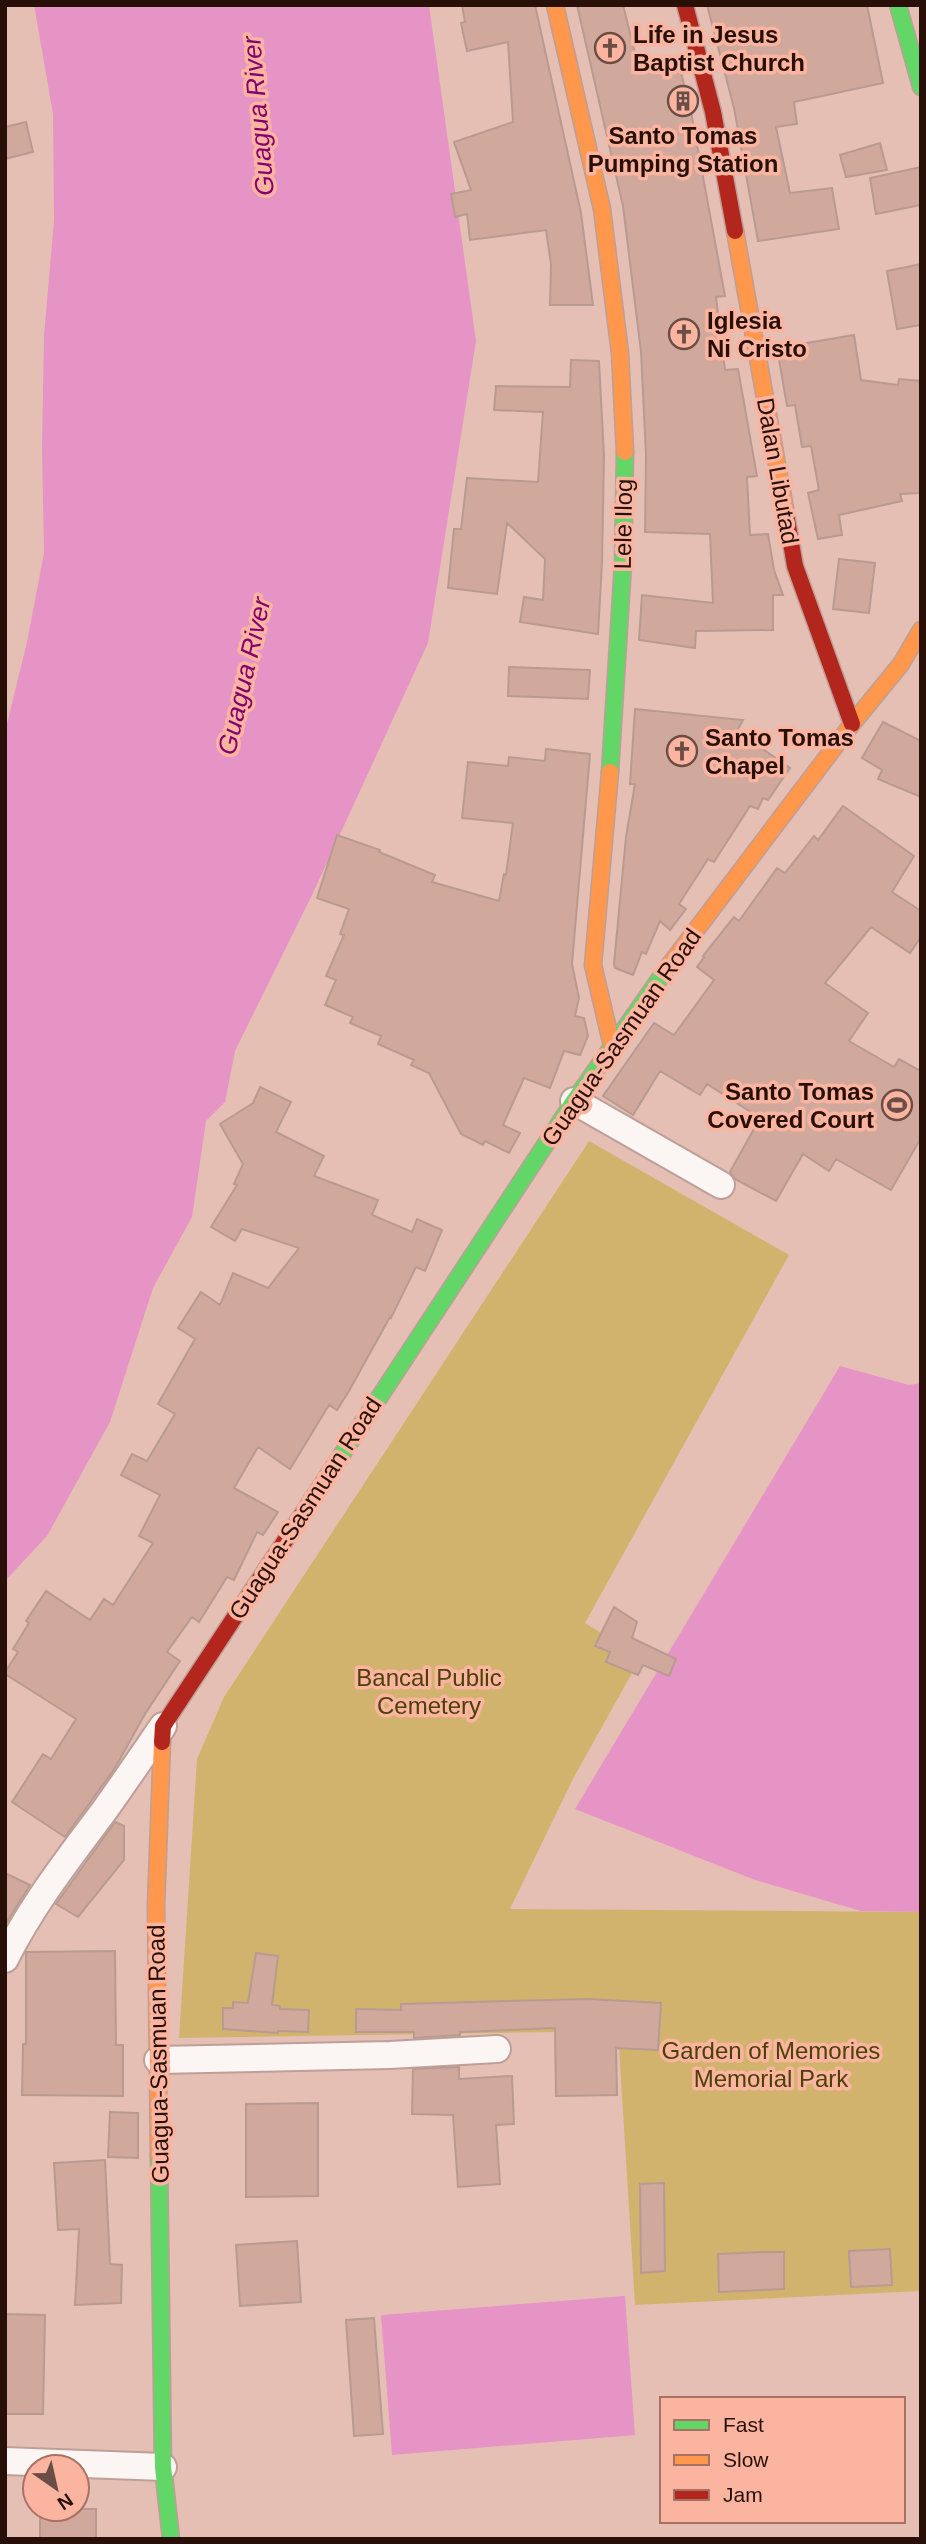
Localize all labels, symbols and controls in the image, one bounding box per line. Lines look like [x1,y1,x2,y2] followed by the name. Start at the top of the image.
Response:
[633,21,805,76] place label: Life in Jesus Baptist Church
[593,31,627,65] church icon: Life in Jesus Baptist Church
[236,33,280,197] water label: Guagua River
[666,84,700,118] building icon: Santo Tomas Pumping Station
[588,122,778,177] place label: Santo Tomas Pumping Station
[707,307,807,362] place label: Iglesia Ni Cristo
[667,317,701,351] church icon: Iglesia Ni Cristo
[752,396,804,546] street label: Dalan Libutad
[609,478,637,570] street label: Lele Ilog
[211,593,277,758] water label: Guagua River
[705,724,854,779] place label: Santo Tomas Chapel
[665,734,699,768] church icon: Santo Tomas Chapel
[536,923,706,1151] street label: Guagua-Sasmuan Road
[707,1078,874,1133] place label: Santo Tomas Covered Court
[880,1088,914,1122] sports icon: Santo Tomas Covered Court
[223,1392,387,1624] street label: Guagua-Sasmuan Road
[356,1664,502,1719] park label: Bancal Public Cemetery
[142,1924,174,2184] street label: Guagua-Sasmuan Road
[662,2037,880,2092] park label: Garden of Memories Memorial Park
[660,2397,905,2523] legend
[723,2413,764,2436] text: Fast
[723,2448,769,2471] text: Slow
[21,2453,91,2523] north arrow
[723,2483,763,2506] text: Jam
[54,2489,77,2514] text: N

